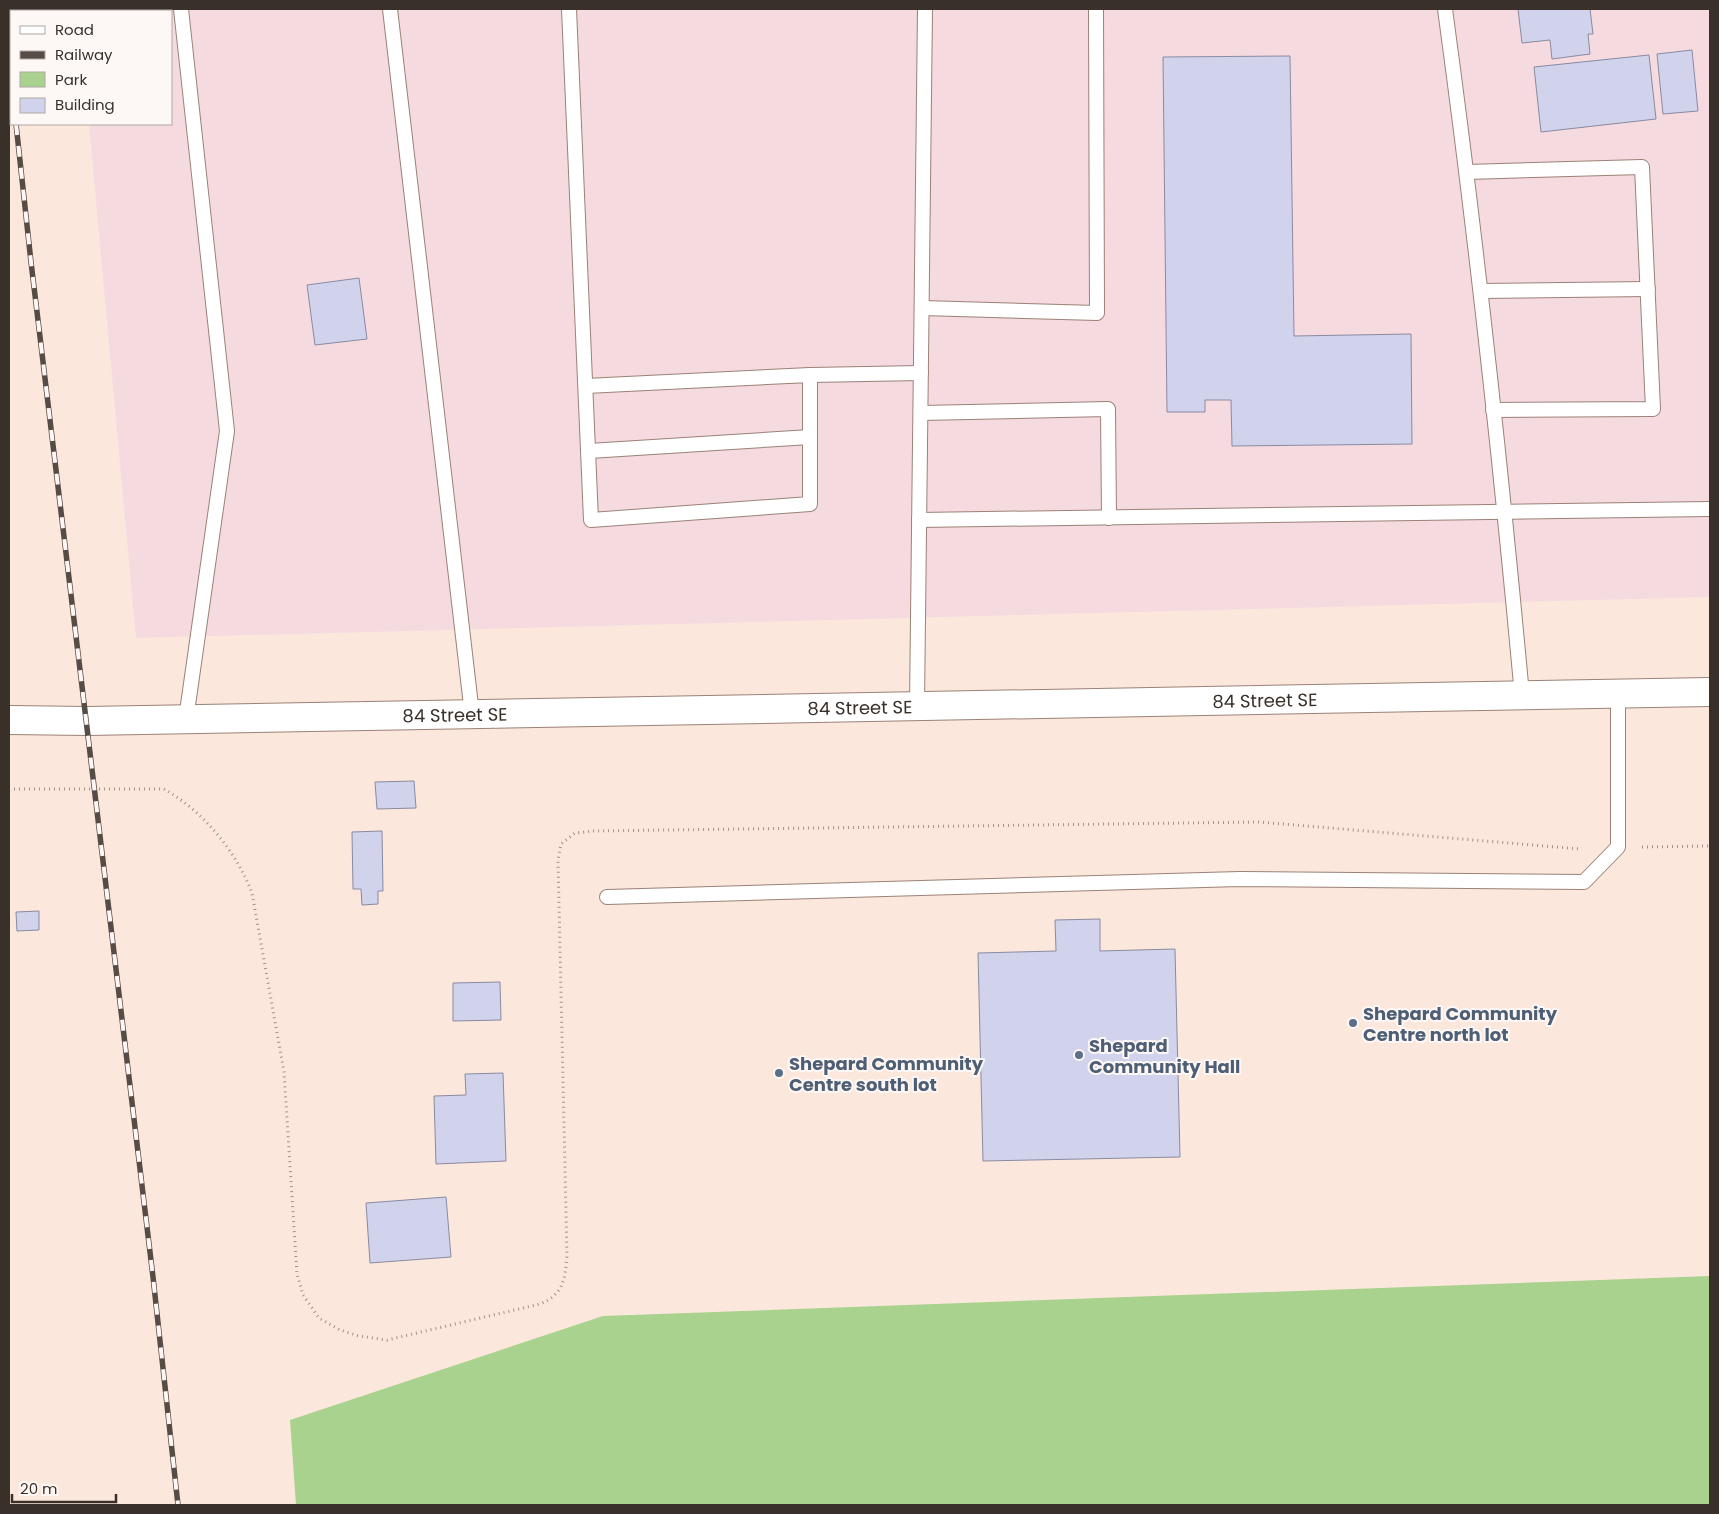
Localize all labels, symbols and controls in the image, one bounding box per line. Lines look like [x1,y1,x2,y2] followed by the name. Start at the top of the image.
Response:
[10,10,172,125] legend
[55,19,94,40] text: Road
[55,44,113,65] text: Railway
[55,69,87,90] text: Park
[55,94,115,115] text: Building
[1212,687,1317,713] street label: 84 Street SE
[807,694,913,721] street label: 84 Street SE
[402,701,508,728] street label: 84 Street SE
[1363,1001,1558,1047] place label: Shepard Community Centre north lot
[1347,1017,1359,1029] marker: Shepard Community Centre north lot
[1089,1033,1240,1079] place label: Shepard Community Hall
[1073,1049,1085,1061] marker: Shepard Community Hall
[789,1051,984,1097] place label: Shepard Community Centre south lot
[773,1067,785,1079] marker: Shepard Community Centre south lot
[12,1472,116,1504] scale bar
[20,1478,58,1499] text: 20 m

